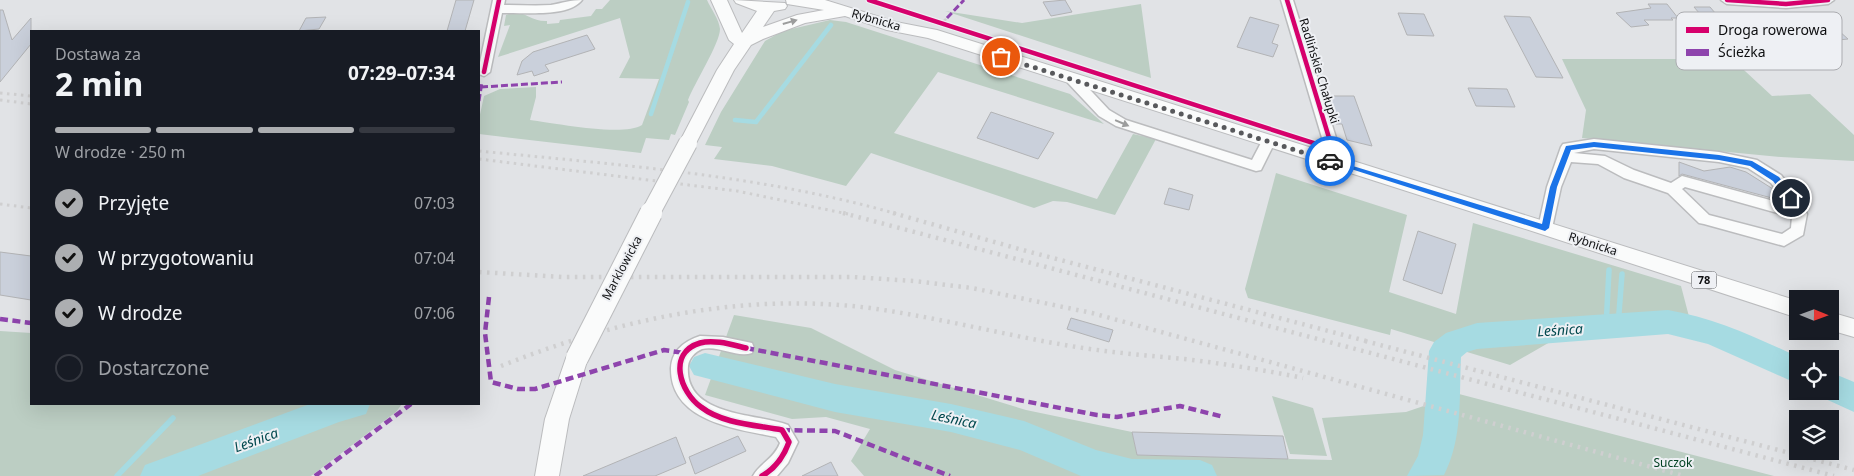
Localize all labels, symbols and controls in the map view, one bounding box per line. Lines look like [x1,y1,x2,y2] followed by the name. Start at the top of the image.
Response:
[850,4,903,35] street label: Rybnicka
[1676,12,1842,70] legend
[1295,16,1344,126] street label: Radlińskie Chałupki
[782,18,797,26] one-way arrow
[1718,20,1827,39] text: Droga rowerowa
[980,36,1022,78] pin
[1718,42,1766,61] text: Ścieżka
[55,43,141,65] text: Dostawa za
[987,43,1015,71] icon: bag
[348,60,455,86] text: 07:29–07:34
[55,62,143,105] text: 2 min
[1115,119,1129,127] one-way arrow
[1305,136,1355,186] courier
[55,141,185,163] text: W drodze · 250 m
[1316,147,1344,175] icon: car
[1770,177,1812,219] pin
[1777,184,1805,212] icon: home
[55,189,83,217] icon: check
[98,190,169,216] text: Przyjęte
[414,192,455,214] text: 07:03
[1567,228,1620,259] street label: Rybnicka
[597,233,646,303] street label: Marklowicka
[55,244,83,272] icon: check
[98,245,254,271] text: W przygotowaniu
[414,247,455,269] text: 07:04
[1692,272,1716,288] road number: 78
[1789,290,1839,340] north arrow
[1789,290,1839,460] map controls
[55,299,83,327] icon: check
[98,300,183,326] text: W drodze
[414,302,455,324] text: 07:06
[1536,318,1583,341] water label: Leśnica
[1789,350,1839,400] button: locate
[98,355,209,381] text: Dostarczone
[930,404,978,433] water label: Leśnica
[1789,410,1839,460] button: layers
[231,423,281,456] water label: Leśnica
[1653,454,1693,471] park label: Suczok

